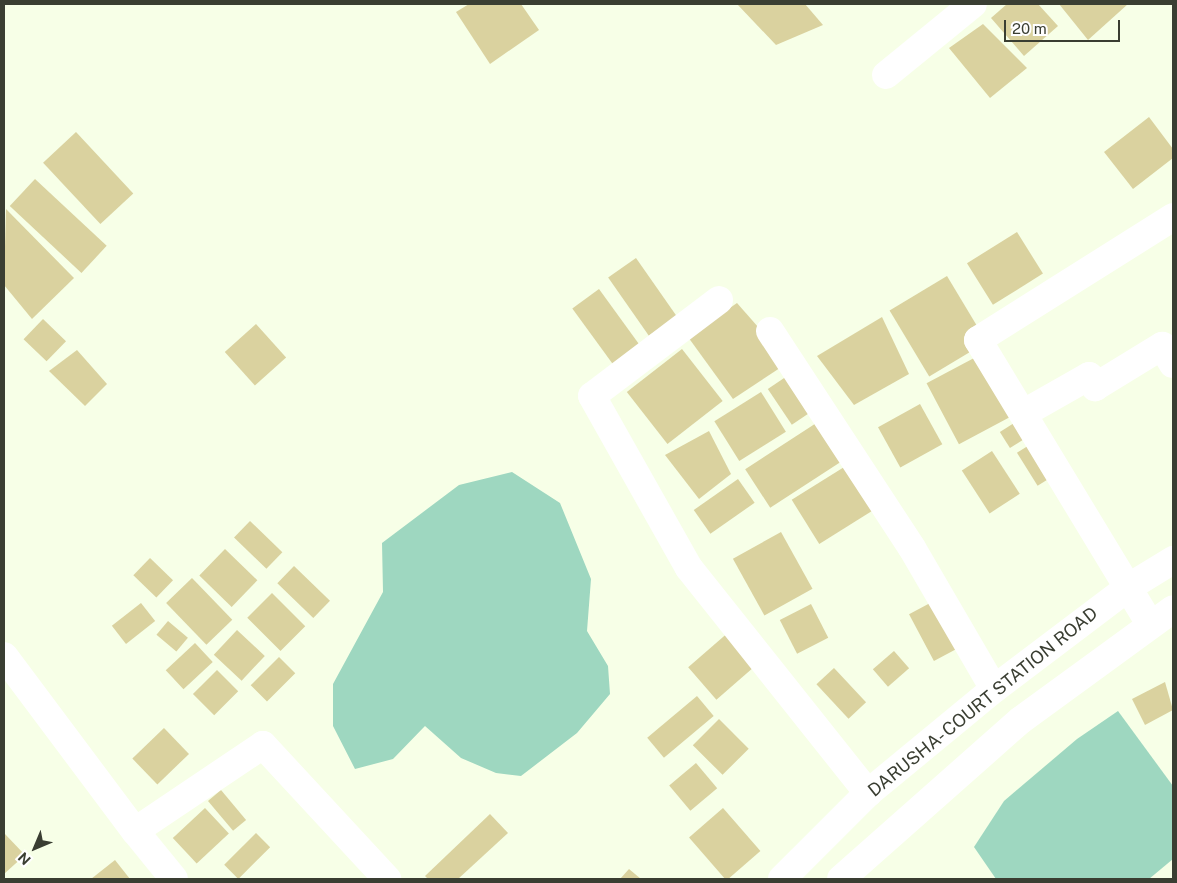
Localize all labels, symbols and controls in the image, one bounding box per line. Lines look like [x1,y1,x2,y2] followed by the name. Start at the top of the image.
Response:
[1007,10,1123,42] scale bar
[1012,20,1047,37] text: 20 m
[863,602,1103,802] street label: DARUSHA- COURT STATION ROAD
[10,823,60,873] north arrow
[15,849,34,868] text: N

